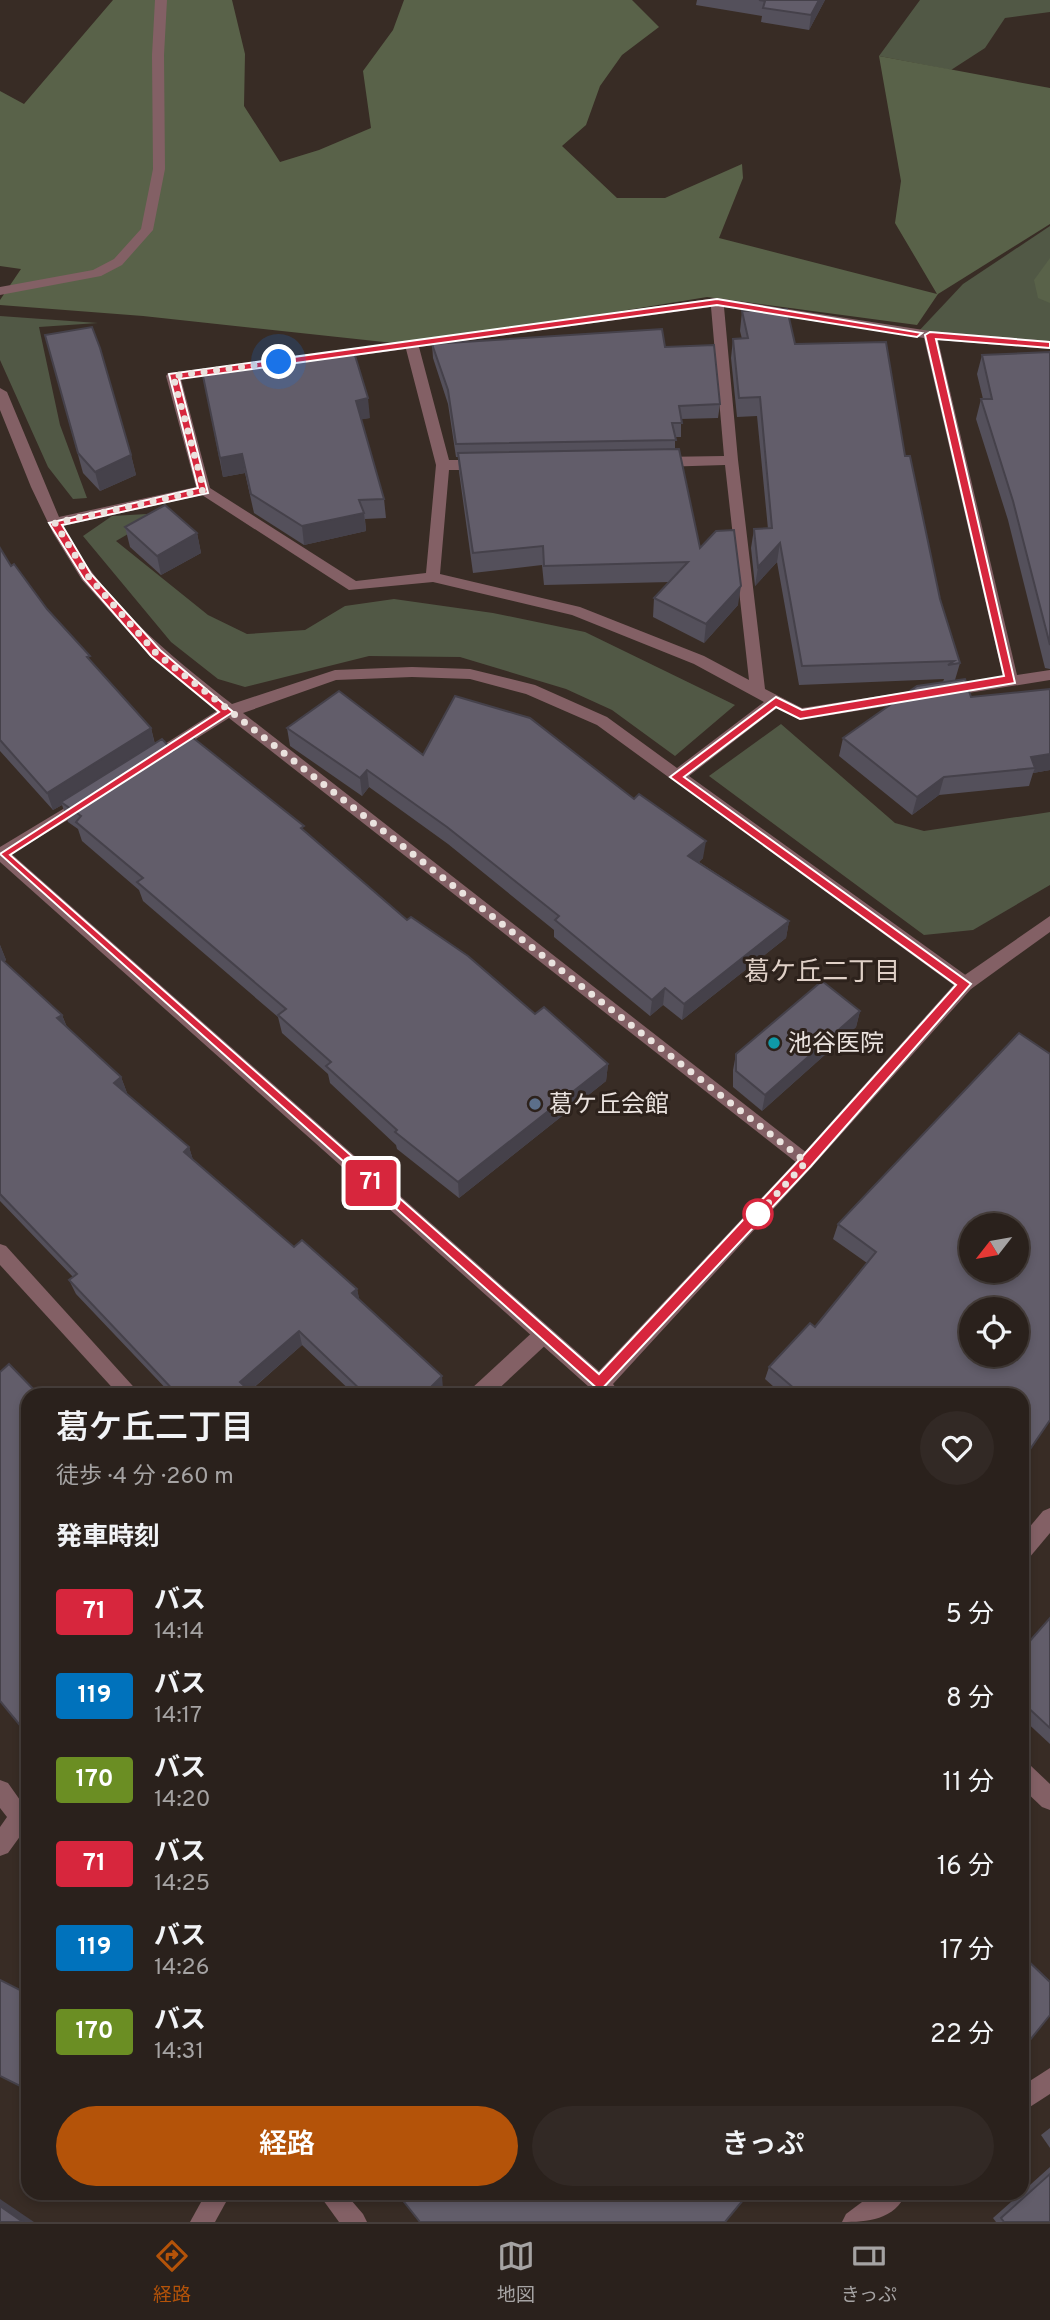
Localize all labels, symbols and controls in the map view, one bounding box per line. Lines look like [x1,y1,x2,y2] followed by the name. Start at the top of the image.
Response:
[261,344,296,379] your location
[744,957,900,990] district label: 葛ケ丘二丁目
[788,1030,884,1060] place label: 池谷医院
[766,1035,782,1051] marker: 池谷医院
[549,1091,669,1121] place label: 葛ケ丘会館
[527,1096,543,1112] marker: 葛ケ丘会館
[340,1160,402,1206] line badge: 71
[360,1168,382,1198] text: 71
[743,1199,773,1229] unlabelled marker
[959,1213,1029,1283] north arrow
[959,1213,1029,1367] map controls
[959,1297,1029,1367] button: locate
[56,1409,254,1451] text: 葛ケ丘二丁目
[920,1411,994,1485] button: heart
[56,1463,234,1492] text: 徒歩 · 4 分 · 260 m
[56,1522,160,1555] text: 発車時刻
[154,1585,206,1618] text: バス
[83,1597,106,1627] text: 71
[946,1599,994,1632] text: 5 分
[154,1618,204,1647] text: 14:14
[154,1669,206,1702] text: バス
[78,1681,111,1711] text: 119
[946,1683,994,1716] text: 8 分
[154,1702,202,1731] text: 14:17
[154,1753,206,1786] text: バス
[75,1765,114,1795] text: 170
[942,1767,994,1800] text: 11 分
[154,1786,210,1815] text: 14:20
[154,1837,206,1870] text: バス
[83,1849,106,1879] text: 71
[937,1851,994,1884] text: 16 分
[154,1870,210,1899] text: 14:25
[154,1921,206,1954] text: バス
[78,1933,111,1963] text: 119
[940,1935,994,1968] text: 17 分
[154,1954,209,1983] text: 14:26
[154,2005,206,2038] text: バス
[75,2017,114,2047] text: 170
[930,2019,994,2052] text: 22 分
[154,2038,204,2067] text: 14:31
[56,2106,518,2186] button: 経路
[532,2106,994,2186] button: きっぷ
[153,2237,191,2308] tab: 経路
[497,2237,535,2308] tab: 地図
[841,2237,897,2308] tab: きっぷ

